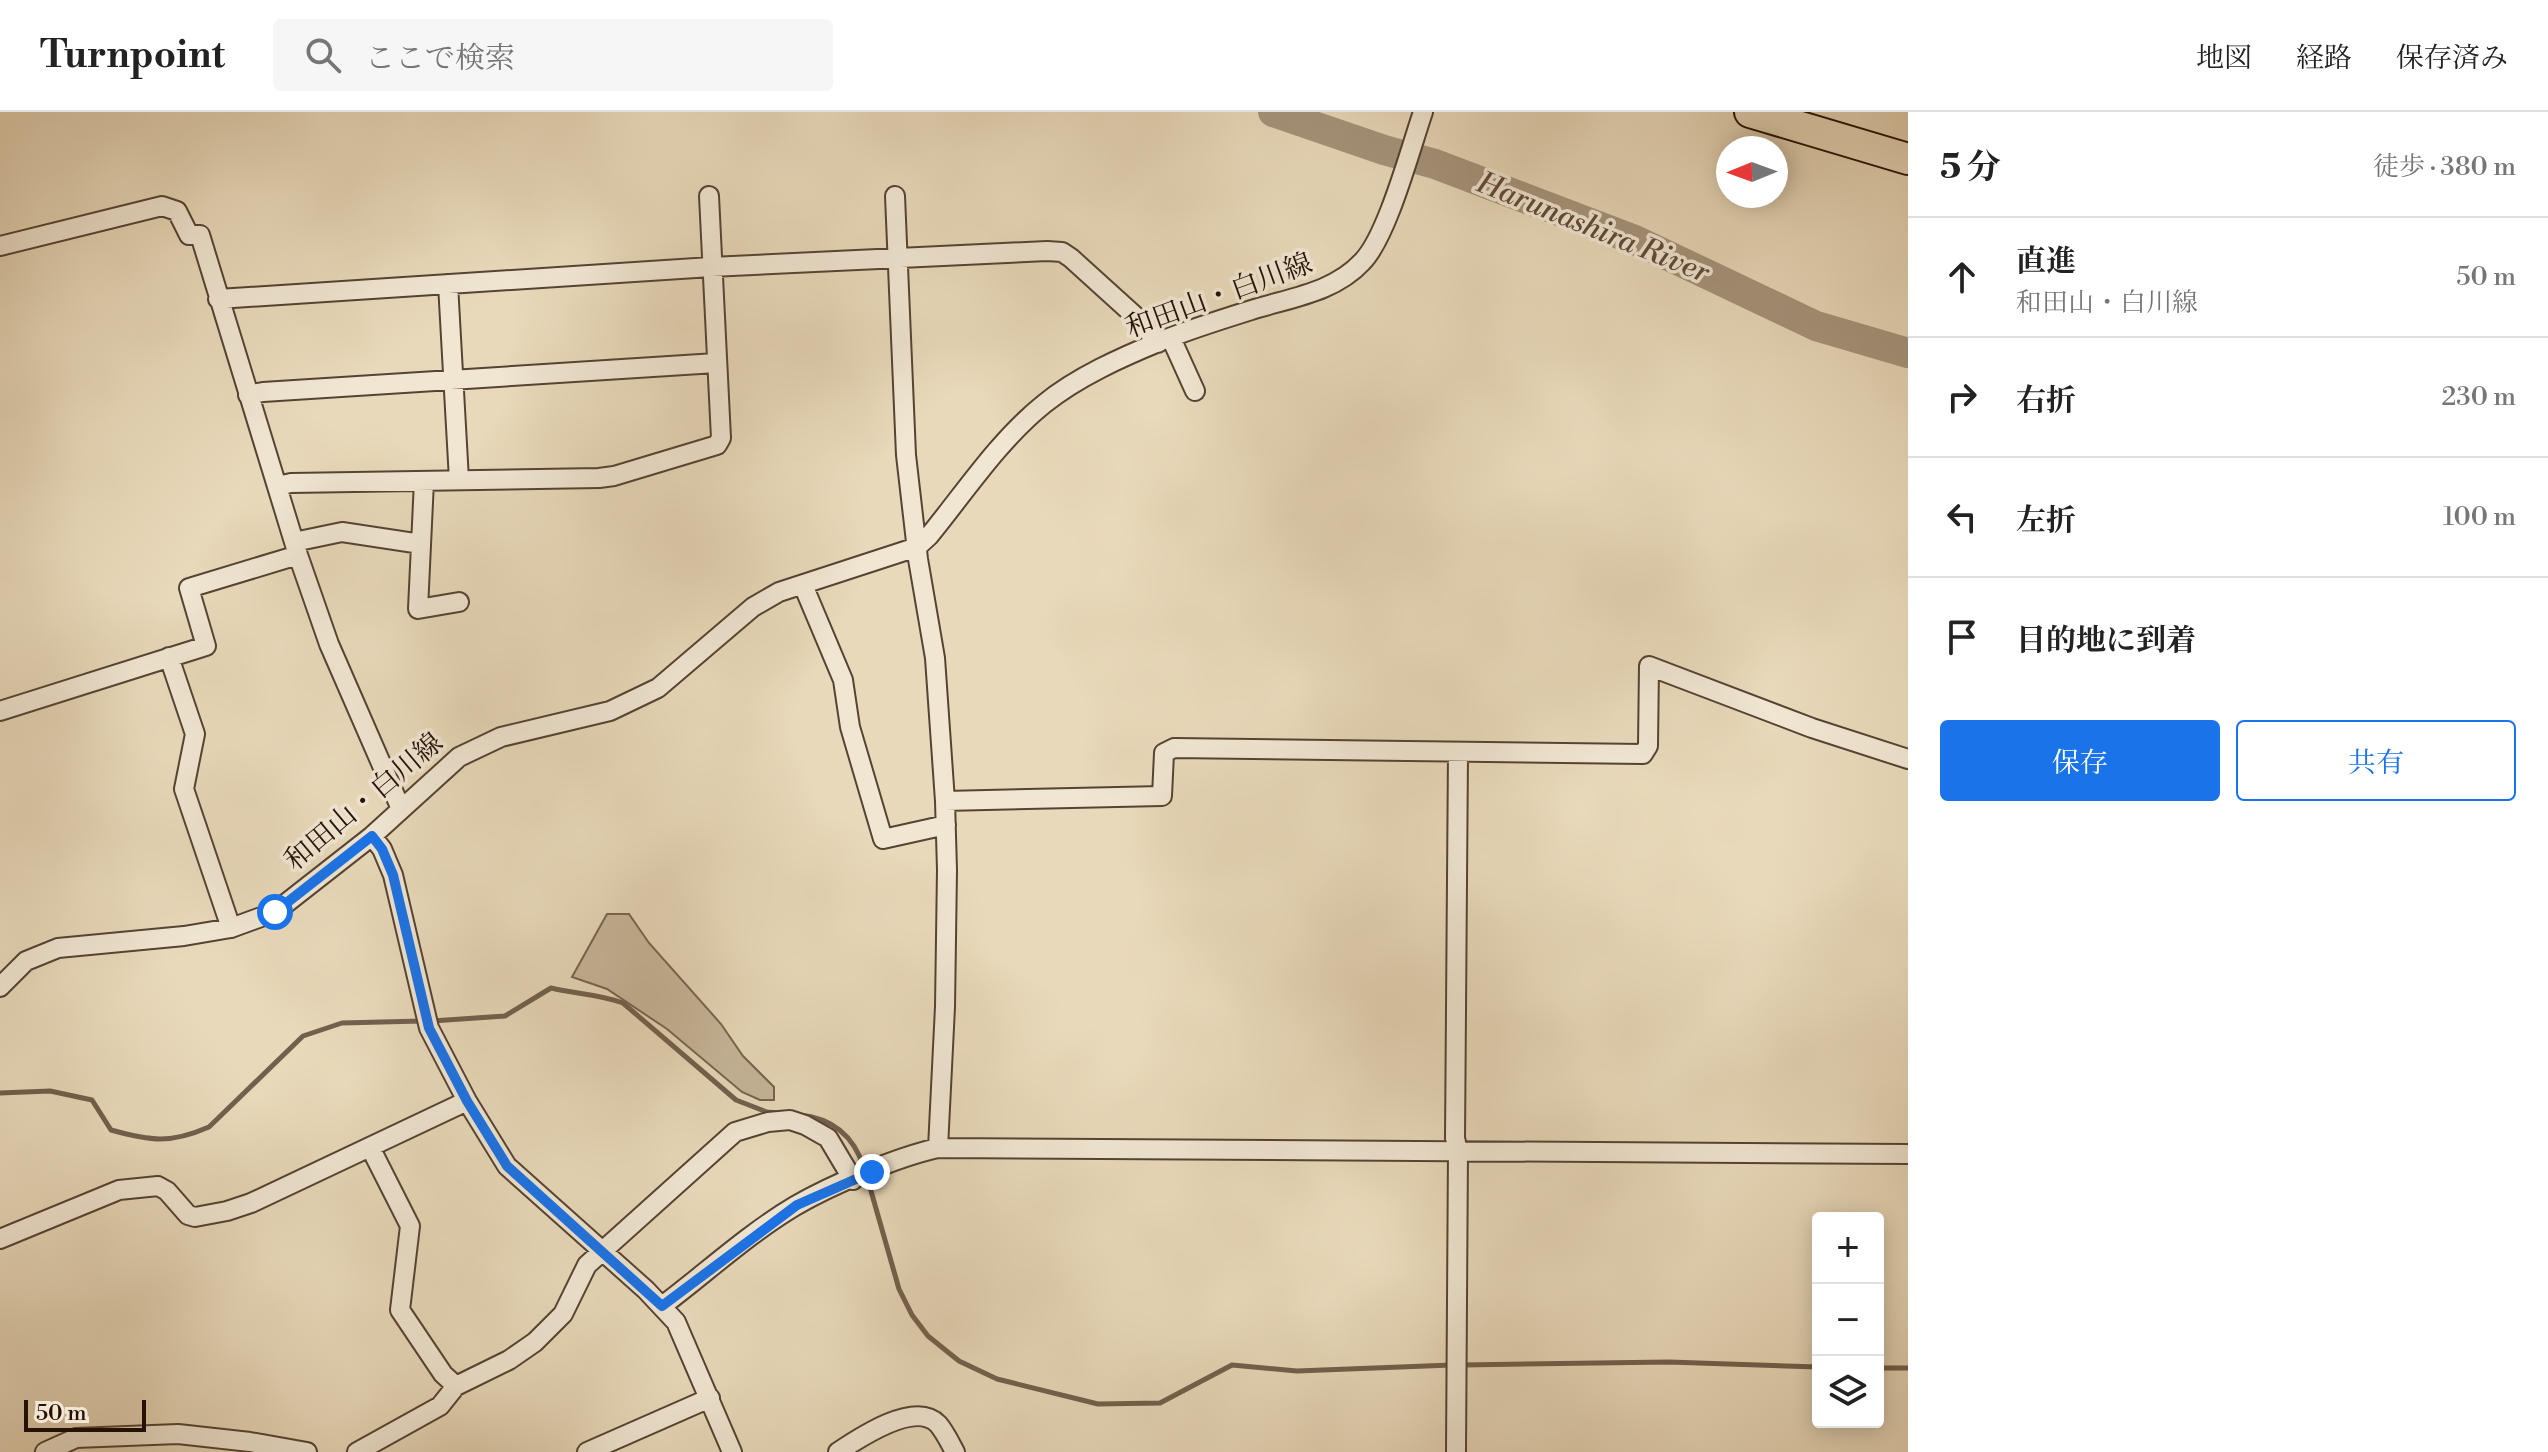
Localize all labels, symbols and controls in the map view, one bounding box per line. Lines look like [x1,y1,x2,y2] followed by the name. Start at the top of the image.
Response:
[273,19,833,91] search box
[40,32,225,79] text: Turnpoint
[301,33,345,77] icon: search
[365,40,515,78] text: ここで検索
[2196,41,2252,76] text: 地図
[2296,41,2352,76] text: 経路
[2396,41,2508,76] text: 保存済み
[1716,136,1788,208] north arrow
[1940,147,2001,189] text: 5 分
[2373,151,2516,183] text: 徒歩 · 380 m
[1470,164,1716,292] water label: Harunashira River
[2016,243,2076,281] text: 直進
[1121,246,1317,346] street label: 和田山・白川線
[1940,255,1984,299] icon: ahead
[2456,261,2516,293] text: 50 m
[2016,287,2198,319] text: 和田山・白川線
[1940,375,1984,419] icon: right
[2441,381,2516,413] text: 230 m
[2016,382,2076,420] text: 右折
[1940,495,1984,539] icon: left
[2443,501,2516,533] text: 100 m
[2016,502,2076,540] text: 左折
[1940,615,1984,659] icon: arrive
[2016,622,2196,660] text: 目的地に到着
[1940,720,2220,801] button: 保存
[2236,720,2516,801] button: 共有
[278,726,450,878] street label: 和田山・白川線
[257,894,293,930] route start
[854,1154,890,1190] route end
[1812,1212,1884,1428] map controls
[1812,1212,1884,1284] button: +
[1812,1284,1884,1356] button: −
[1812,1356,1884,1428] button: layers
[24,1396,146,1432] scale bar
[36,1400,87,1427] text: 50 m

